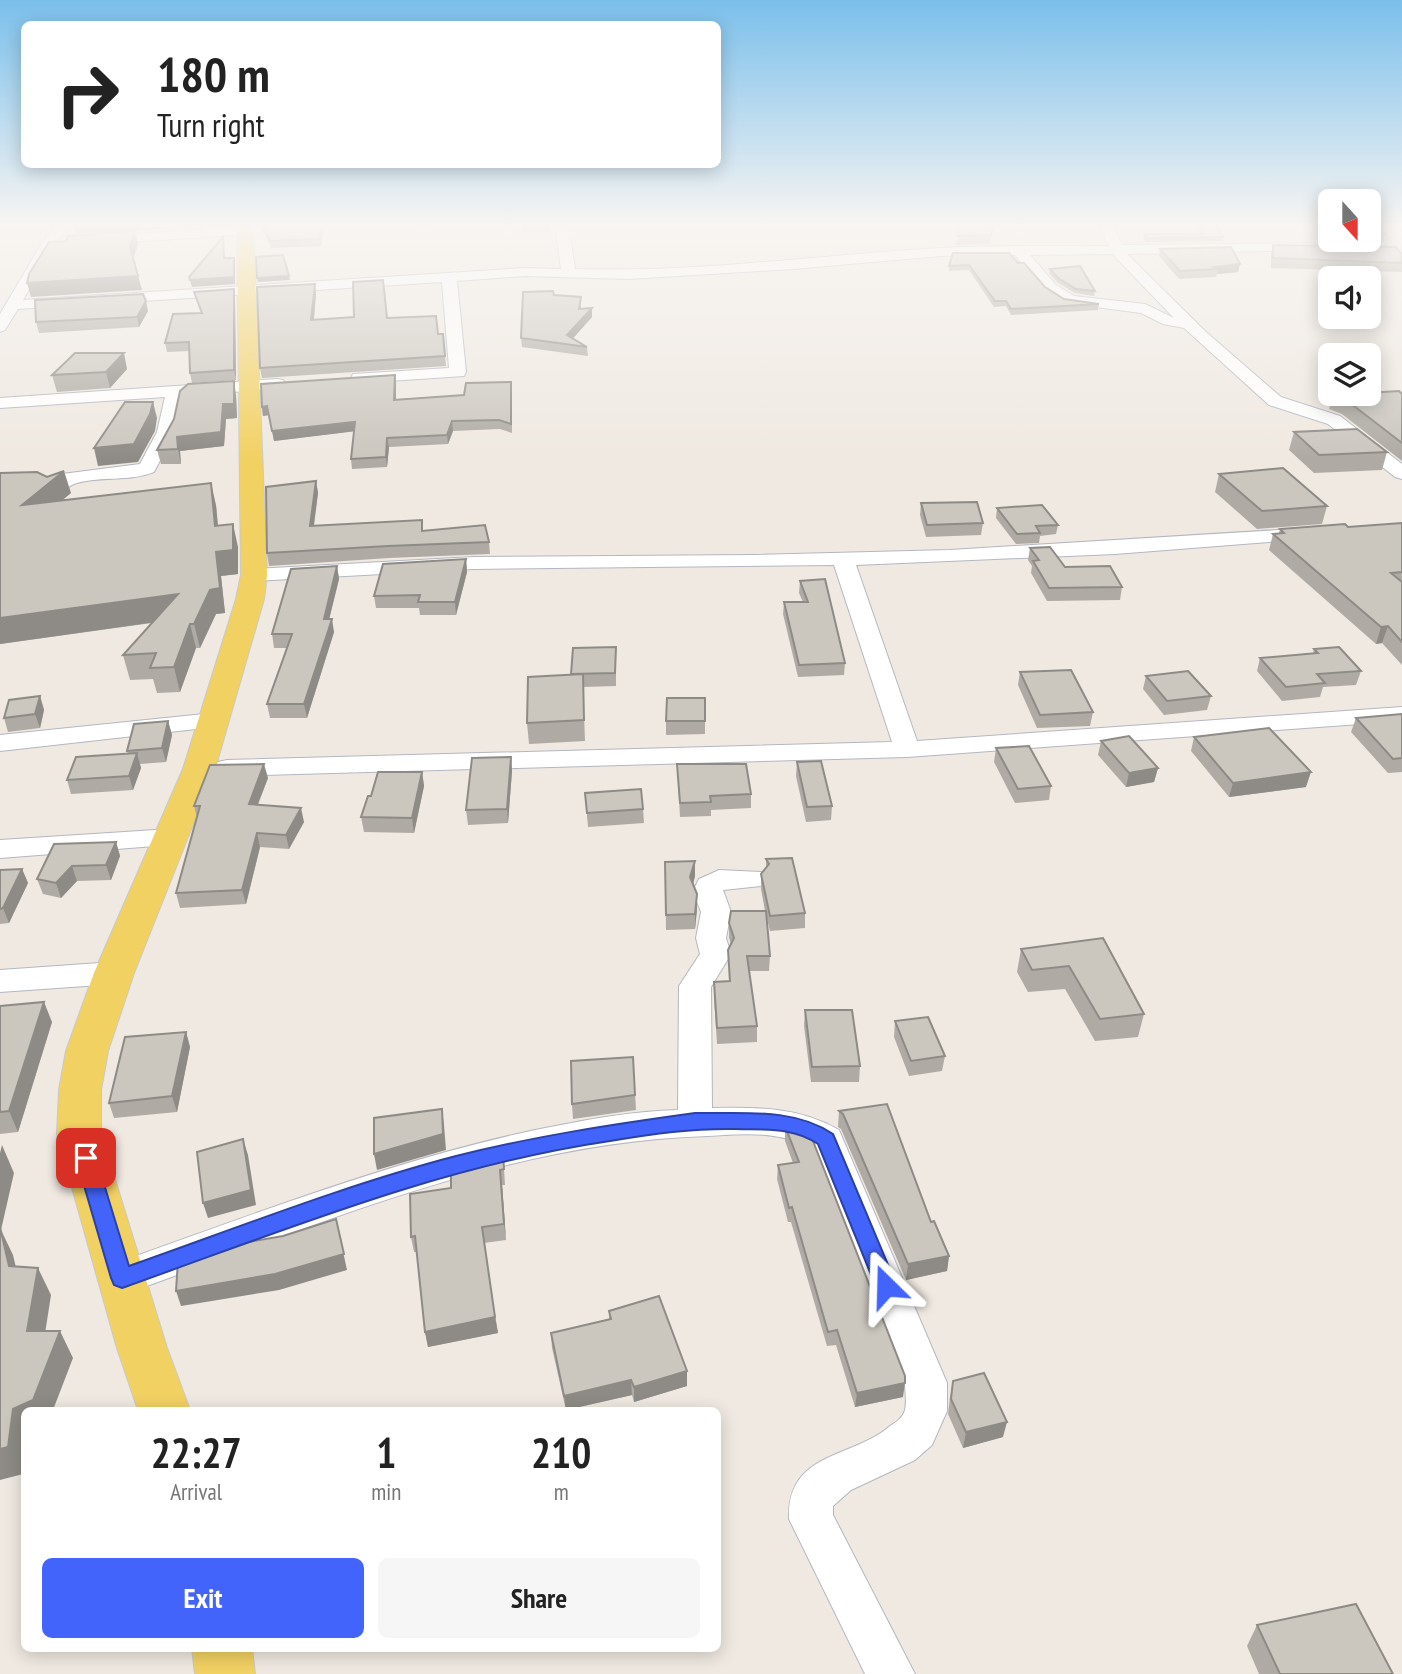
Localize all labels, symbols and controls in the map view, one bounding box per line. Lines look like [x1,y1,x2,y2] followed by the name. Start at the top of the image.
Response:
[157,42,270,106] text: 180 m
[42,49,133,140] icon: right
[157,104,265,146] text: Turn right
[1318,189,1381,252] north arrow
[1318,189,1381,406] map controls
[1318,266,1381,329] button: sound
[1318,343,1381,406] button: layers
[56,1128,116,1188] pin
[67,1139,105,1177] icon: arrive
[849,1249,923,1323] position arrow
[151,1425,242,1480] text: 22:27
[376,1425,396,1480] text: 1
[531,1425,591,1480] text: 210
[170,1477,222,1506] text: Arrival
[371,1477,401,1506] text: min
[554,1477,569,1506] text: m
[42,1558,364,1638] button: Exit
[378,1558,700,1638] button: Share

